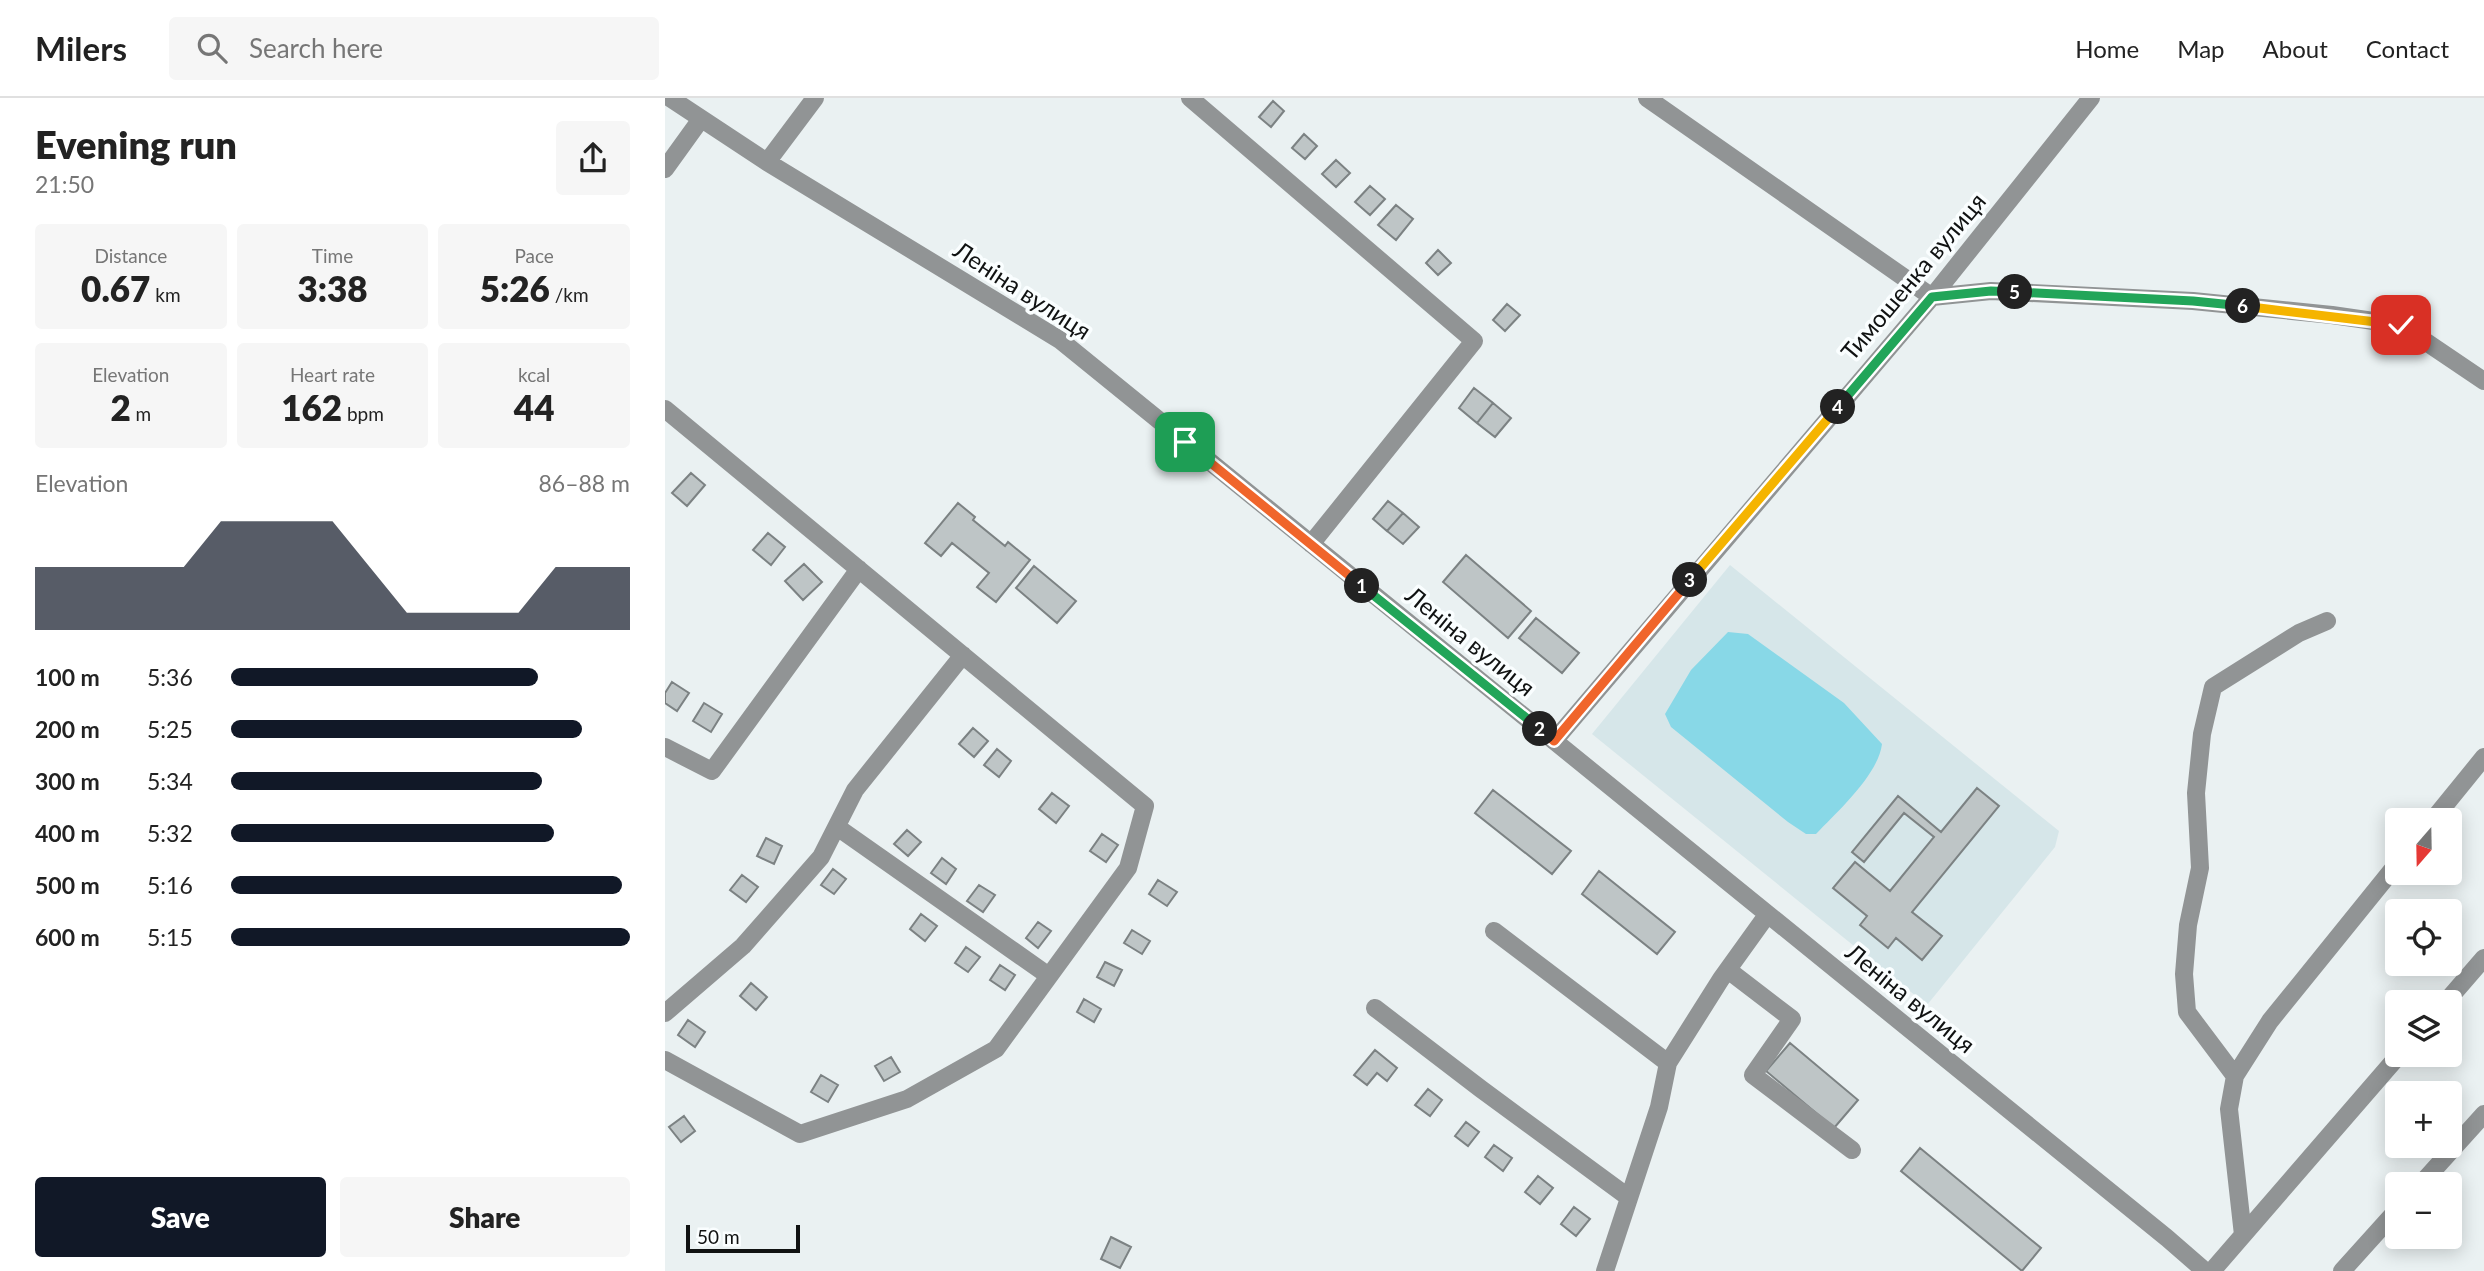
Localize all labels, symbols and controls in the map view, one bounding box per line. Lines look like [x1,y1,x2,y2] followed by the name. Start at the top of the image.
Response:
[169,17,659,80] search box
[35,28,127,68] text: Milers
[193,29,231,67] icon: search
[249,32,383,64] text: Search here
[2075,34,2139,63] text: Home
[2177,34,2225,63] text: Map
[2263,34,2328,63] text: About
[2366,34,2449,63] text: Contact
[35,121,237,167] text: Evening run
[556,121,630,195] button: share
[35,170,94,198] text: 21:50
[1834,187,1991,366] street label: Тимошенка вулиця
[948,234,1097,345] street label: Леніна вулиця
[94,244,167,267] text: Distance
[312,244,353,267] text: Time
[514,244,554,267] text: Pace
[81,267,150,309] text: 0.67
[297,267,368,309] text: 3:38
[480,267,550,309] text: 5:26
[1997,274,2033,310] pin: 5
[2009,280,2020,303] text: 5
[150,283,181,306] text: km
[550,283,589,306] text: /km
[2225,288,2261,324] pin: 6
[2237,294,2248,317] text: 6
[2371,295,2431,355] pin
[2382,306,2420,344] icon: check
[92,363,169,386] text: Elevation
[290,363,375,386] text: Heart rate
[518,363,550,386] text: kcal
[110,386,131,428] text: 2
[281,386,342,428] text: 162
[514,386,554,428] text: 44
[1821,390,1855,424] pin: 4
[1832,395,1843,418] text: 4
[131,402,151,425] text: m
[342,402,384,425] text: bpm
[1155,412,1215,472] pin
[1166,423,1204,461] icon: arrive
[35,469,128,497] text: Elevation
[538,469,630,497] text: 86–88 m
[1672,562,1707,598] pin: 3
[1345,568,1379,603] pin: 1
[1684,568,1695,591] text: 3
[1356,574,1367,597] text: 1
[1400,579,1541,702] street label: Леніна вулиця
[35,663,100,691] text: 100 m
[147,663,193,691] text: 5:36
[1523,712,1557,746] pin: 2
[35,715,100,743] text: 200 m
[147,715,193,743] text: 5:25
[1534,717,1545,740] text: 2
[35,767,100,795] text: 300 m
[147,767,193,795] text: 5:34
[2385,808,2462,886] north arrow
[2385,808,2462,1249] map controls
[35,819,100,847] text: 400 m
[147,819,193,847] text: 5:32
[35,871,100,899] text: 500 m
[147,871,193,899] text: 5:16
[2385,899,2462,976] button: locate
[35,923,100,951] text: 600 m
[147,923,193,951] text: 5:15
[1840,936,1981,1059] street label: Леніна вулиця
[2385,990,2462,1067] button: layers
[2385,1081,2462,1158] button: +
[2385,1172,2462,1249] button: −
[35,1177,326,1257] button: Save
[340,1177,630,1257] button: Share
[686,1222,800,1254] scale bar
[697,1225,740,1248] text: 50 m

